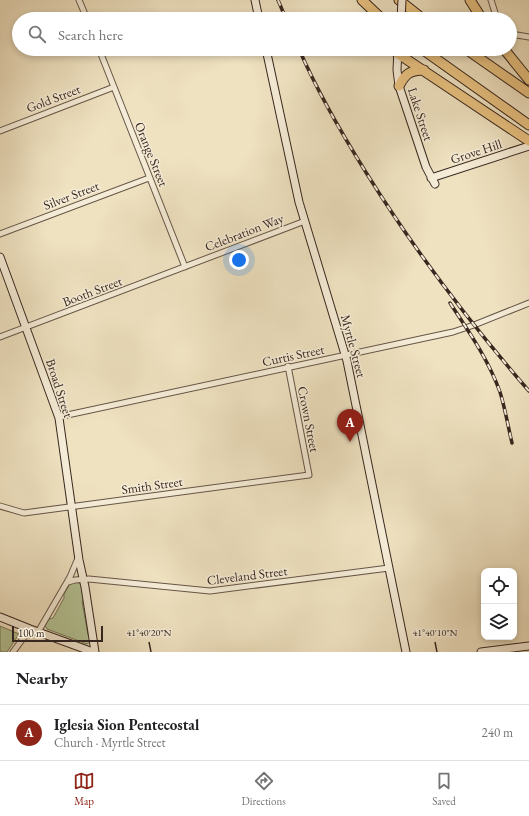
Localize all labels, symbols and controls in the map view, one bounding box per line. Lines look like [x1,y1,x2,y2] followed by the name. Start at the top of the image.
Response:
[12,12,517,56] search box
[26,23,48,45] icon: search
[58,25,123,44] text: Search here
[24,80,83,117] street label: Gold Street
[404,85,437,143] street label: Lake Street
[131,119,172,189] street label: Orange Street
[448,135,504,168] street label: Grove Hill
[41,177,101,214] street label: Silver Street
[202,210,286,255] street label: Celebration Way
[229,250,249,270] your location
[60,272,124,311] street label: Booth Street
[337,313,370,380] street label: Myrtle Street
[260,341,326,370] street label: Curtis Street
[42,356,77,420] street label: Broad Street
[294,385,323,453] street label: Crown Street
[337,409,363,442] pin: A
[121,473,184,498] street label: Smith Street
[206,562,288,589] street label: Cleveland Street
[481,568,517,640] map controls
[481,568,517,604] button: locate
[481,604,517,640] button: layers
[12,624,103,643] scale bar
[18,626,45,640] text: 100 m
[127,626,172,639] text: 41°40'20"N
[413,626,458,639] text: 41°40'10"N
[16,667,68,689] text: Nearby
[54,715,199,734] text: Iglesia Sion Pentecostal
[24,724,34,741] text: A
[482,724,513,741] text: 240 m
[54,734,166,751] text: Church · Myrtle Street
[73,770,95,808] tab: Map
[242,770,286,808] tab: Directions
[432,770,456,808] tab: Saved

